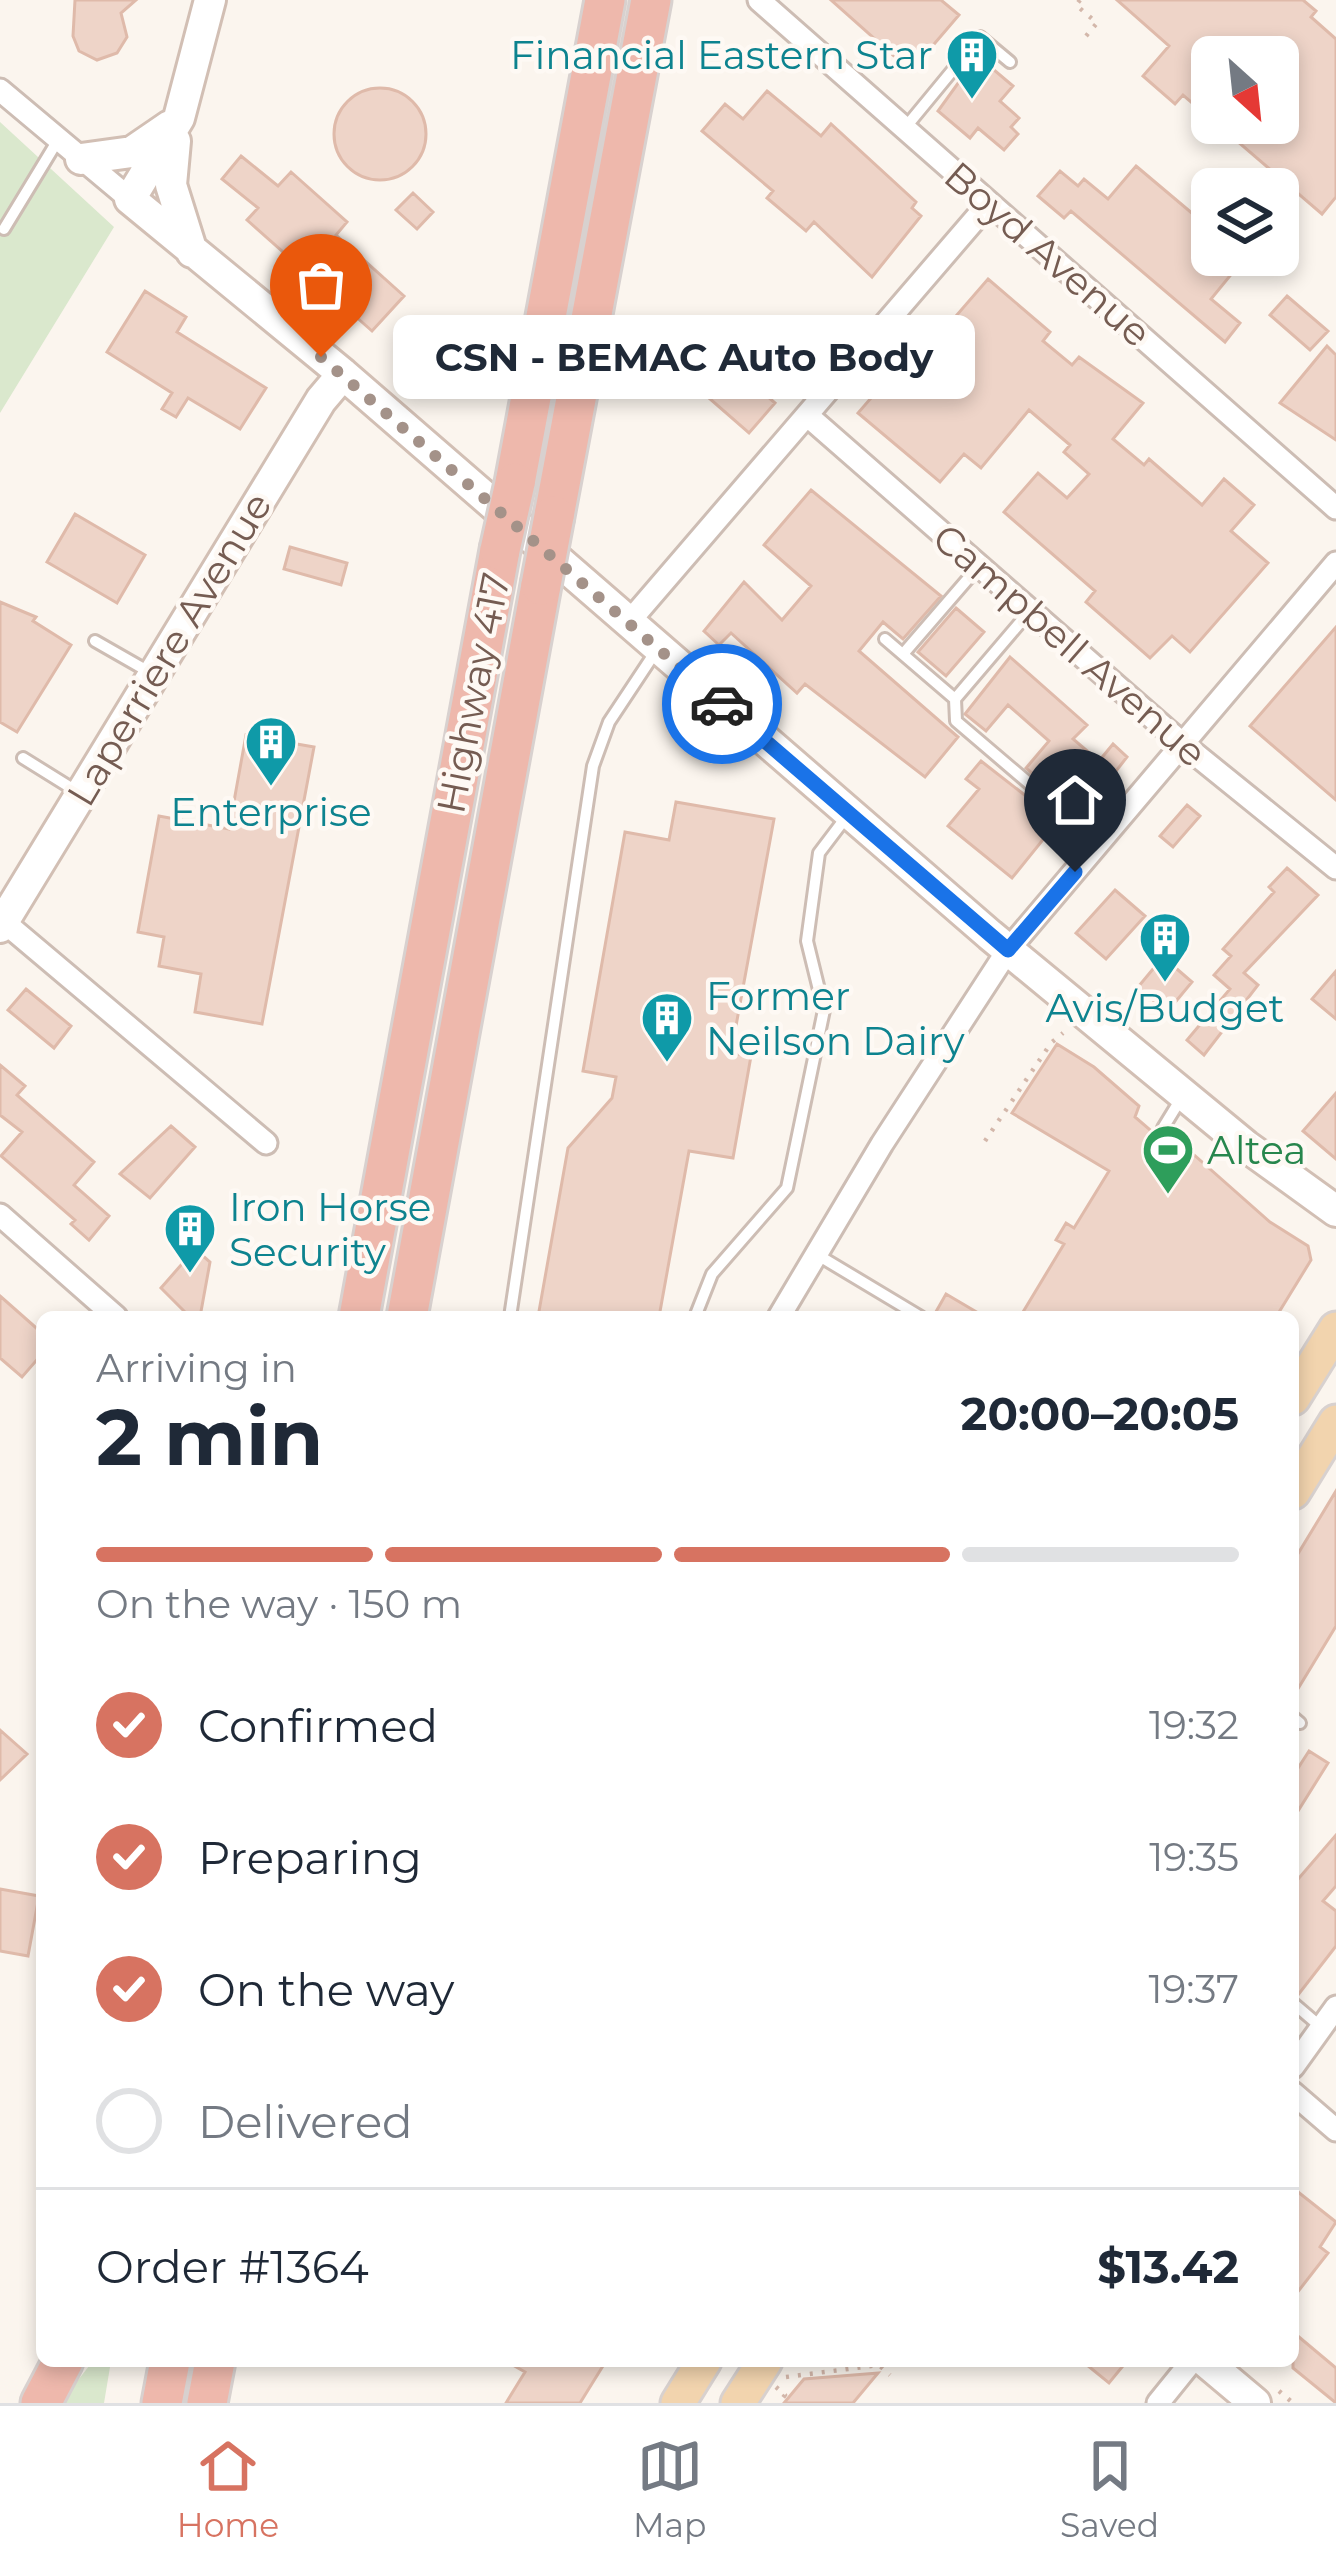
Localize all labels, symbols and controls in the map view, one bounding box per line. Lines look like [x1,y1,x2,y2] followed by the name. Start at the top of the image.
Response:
[944,27,1000,101] building icon: Financial Eastern Star
[510,31,933,79] place label: Financial Eastern Star
[1191,36,1299,144] north arrow
[1191,36,1299,276] map controls
[935,151,1161,357] street label: Boyd Avenue
[1191,168,1299,276] button: layers
[270,234,372,357] pin
[288,252,354,318] icon: bag
[393,315,975,399] callout: CSN - BEMAC Auto Body
[435,333,933,381] text: CSN - BEMAC Auto Body
[57,484,281,814] street label: Laperriere Avenue
[923,513,1217,777] street label: Campbell Avenue
[426,569,520,817] street label: Highway 417
[662,644,782,764] courier
[689,671,755,737] icon: car
[243,714,299,788] building icon: Enterprise
[1024,749,1126,872] pin
[1042,767,1108,833] icon: home
[170,788,372,836] place label: Enterprise
[1137,910,1193,984] building icon: Avis/Budget
[706,972,965,1065] place label: Former Neilson Dairy
[1046,984,1284,1032] place label: Avis/Budget
[639,990,695,1064] building icon: Former Neilson Dairy
[1140,1122,1196,1196] sports icon: Altea
[1207,1126,1306,1174] place label: Altea
[229,1183,431,1276] place label: Iron Horse Security
[162,1201,218,1275] building icon: Iron Horse Security
[96,1344,297,1392] text: Arriving in
[961,1386,1239,1441] text: 20:00–20:05
[96,1389,323,1485] text: 2 min
[96,1580,462,1628] text: On the way · 150 m
[96,1692,162,1758] icon: check
[198,1698,438,1753] text: Confirmed
[1149,1701,1239,1749] text: 19:32
[96,1824,162,1890] icon: check
[198,1830,422,1885] text: Preparing
[1149,1833,1239,1881] text: 19:35
[96,1956,162,2022] icon: check
[198,1962,454,2017] text: On the way
[1148,1965,1239,2013] text: 19:37
[198,2094,413,2149] text: Delivered
[96,2239,369,2294] text: Order #1364
[1097,2239,1239,2294] text: $13.42
[177,2433,279,2545] tab: Home
[633,2433,706,2545] tab: Map
[1060,2433,1159,2545] tab: Saved

